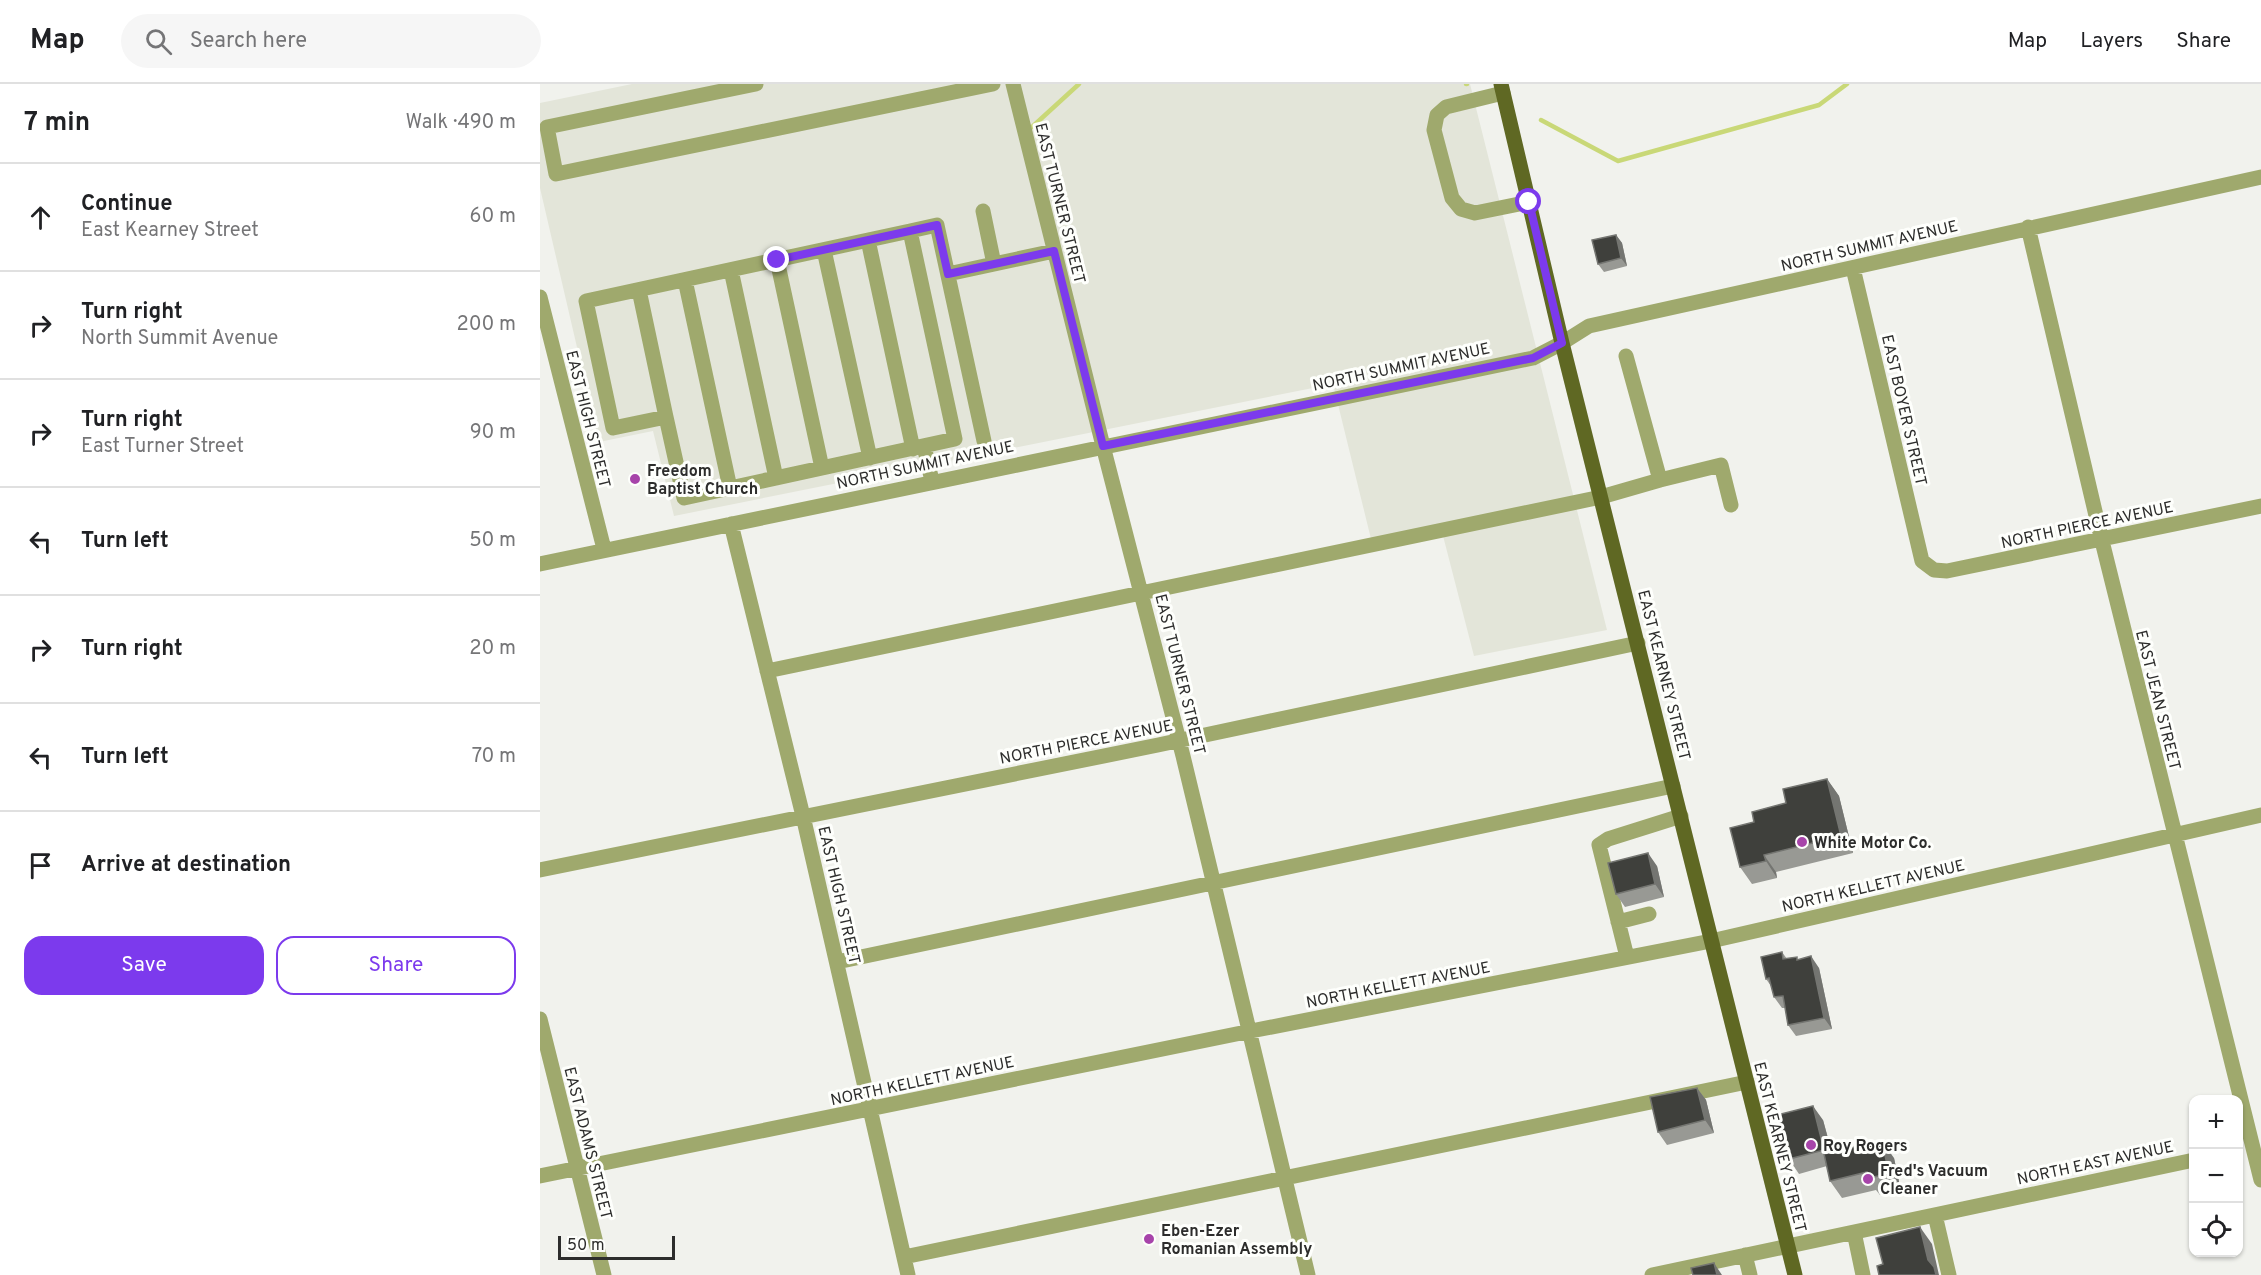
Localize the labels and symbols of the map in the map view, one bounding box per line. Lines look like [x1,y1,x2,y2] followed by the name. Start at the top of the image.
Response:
[1029,121,1089,286] street label: EAST TURNER STREET
[1515,188,1541,214] route start
[1779,217,1960,277] street label: NORTH SUMMIT AVENUE
[763,246,789,272] route end
[1876,333,1930,488] street label: EAST BOYER STREET
[1311,339,1492,397] street label: NORTH SUMMIT AVENUE
[560,349,614,490] street label: EAST HIGH STREET
[835,437,1016,495] street label: NORTH SUMMIT AVENUE
[647,462,758,500] place label: Freedom Baptist Church
[628,472,642,486] marker: Freedom Baptist Church
[1999,498,2175,554] street label: NORTH PIERCE AVENUE
[1632,588,1694,763] street label: EAST KEARNEY STREET
[1149,592,1209,757] street label: EAST TURNER STREET
[2130,628,2184,773] street label: EAST JEAN STREET
[998,716,1175,770] street label: NORTH PIERCE AVENUE
[812,824,864,966] street label: EAST HIGH STREET
[1814,834,1931,854] place label: White Motor Co.
[1795,835,1809,849] marker: White Motor Co.
[1780,856,1967,918] street label: NORTH KELLETT AVENUE
[1305,958,1492,1014] street label: NORTH KELLETT AVENUE
[829,1053,1016,1111] street label: NORTH KELLETT AVENUE
[1748,1060,1810,1235] street label: EAST KEARNEY STREET
[558,1065,616,1222] street label: EAST ADAMS STREET
[1823,1137,1908,1157] place label: Roy Rogers
[1804,1138,1818,1152] marker: Roy Rogers
[2015,1138,2176,1190] street label: NORTH EAST AVENUE
[1880,1162,1988,1200] place label: Fred's Vacuum Cleaner
[1861,1172,1875,1186] marker: Fred's Vacuum Cleaner
[1161,1222,1312,1260] place label: Eben-Ezer Romanian Assembly
[1142,1232,1156,1246] marker: Eben-Ezer Romanian Assembly
[558,1233,675,1260] scale bar

